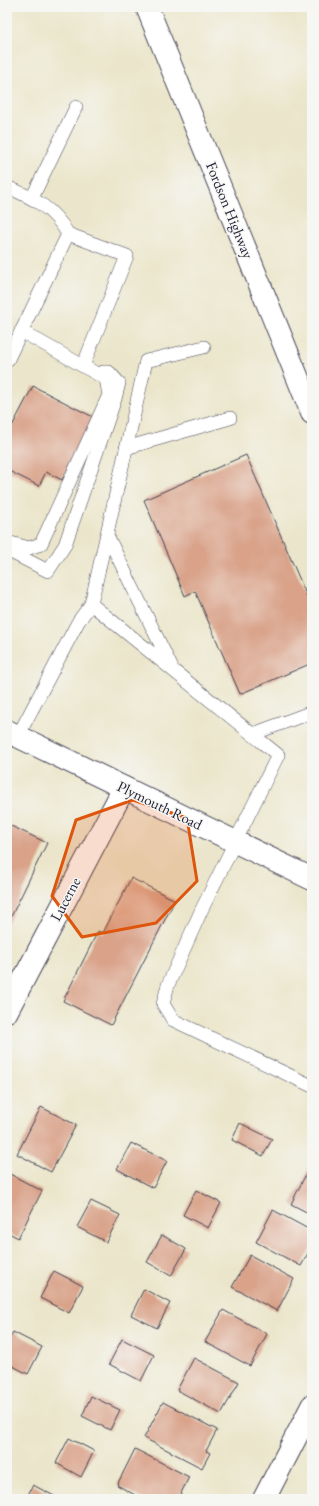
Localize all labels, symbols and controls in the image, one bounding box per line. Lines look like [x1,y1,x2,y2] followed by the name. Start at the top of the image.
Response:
[202,159,258,262] street label: Fordson Highway
[114,776,206,834] street label: Plymouth Road
[46,874,85,924] street label: Lucerne

